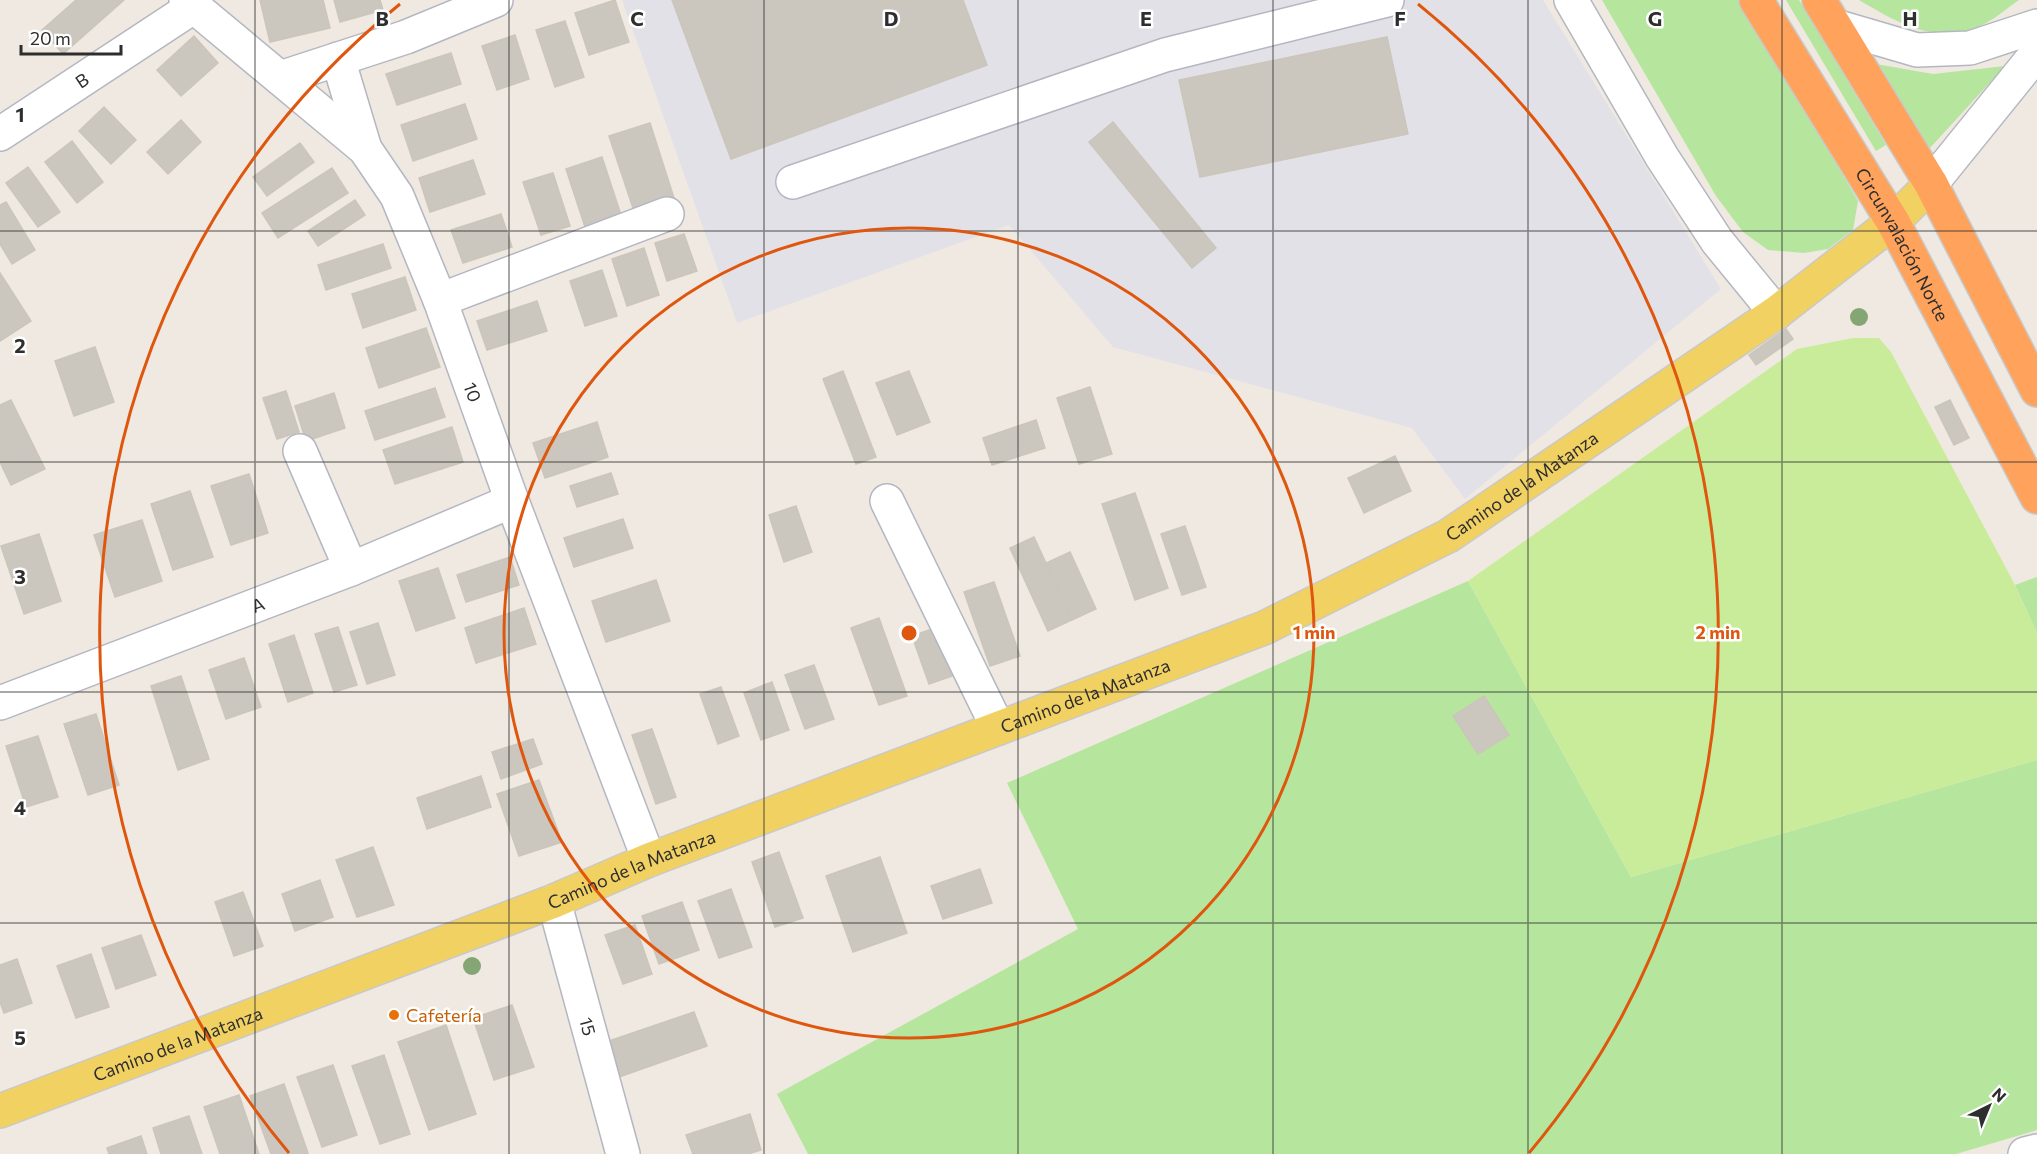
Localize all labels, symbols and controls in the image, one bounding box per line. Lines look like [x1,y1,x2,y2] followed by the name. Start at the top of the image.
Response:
[375,6,389,30] text: B
[630,6,644,30] text: C
[884,6,898,30] text: D
[1140,6,1152,30] text: E
[1394,6,1406,30] text: F
[1648,6,1662,30] text: G
[1903,6,1918,30] text: H
[21,18,122,56] scale bar
[30,27,71,49] text: 20 m
[71,68,93,93] street label: B
[15,102,25,126] text: 1
[1851,164,1954,325] street label: Circunvalación Norte
[14,333,26,357] text: 2
[459,379,487,405] street label: 10
[1441,426,1602,545] street label: Camino de la Matanza
[14,564,26,588] text: 3
[248,592,268,617] street label: A
[1293,621,1335,643] text: 1 min
[1696,621,1740,643] text: 2 min
[899,623,919,643] centre of rings
[997,654,1173,737] street label: Camino de la Matanza
[14,795,26,819] text: 4
[544,825,718,913] street label: Camino de la Matanza
[90,1002,265,1086] street label: Camino de la Matanza
[406,1004,482,1026] place label: Cafetería
[387,1008,401,1022] marker: Cafetería
[575,1015,601,1038] street label: 15
[14,1025,26,1049] text: 5
[1959,1076,2019,1136] north arrow
[1989,1084,2010,1106] text: N

